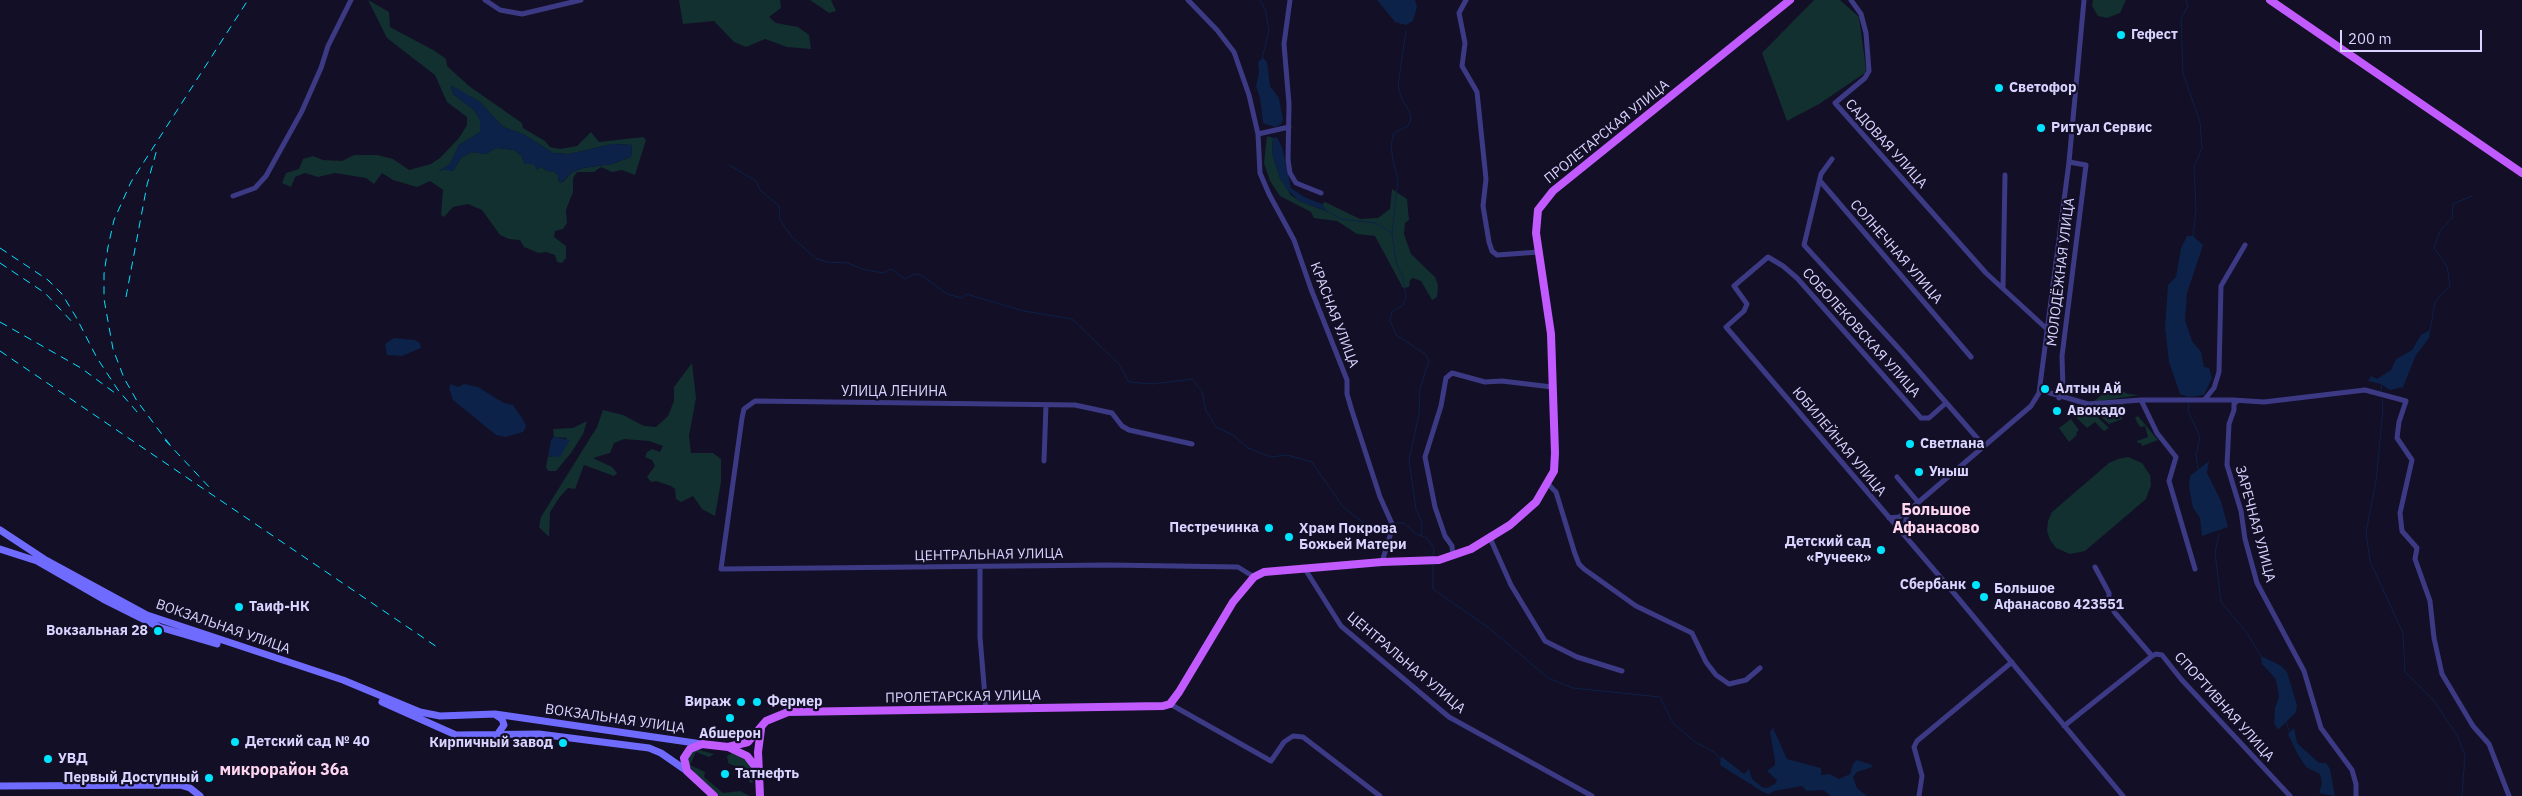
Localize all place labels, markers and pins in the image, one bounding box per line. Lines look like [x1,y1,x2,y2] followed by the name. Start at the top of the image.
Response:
[2131,27,2178,43] place label: Гефест
[2115,29,2127,41] marker: Гефест
[2009,80,2076,96] place label: Светофор
[1993,82,2005,94] marker: Светофор
[2051,120,2152,136] place label: Ритуал Сервис
[2035,122,2047,134] marker: Ритуал Сервис
[2055,381,2121,397] place label: Алтын Ай
[2039,383,2051,395] marker: Алтын Ай
[2067,403,2126,419] place label: Авокадо
[2051,405,2063,417] marker: Авокадо
[1920,436,1984,452] place label: Светлана
[1904,438,1916,450] marker: Светлана
[1929,464,1969,480] place label: Уныш
[1913,466,1925,478] marker: Уныш
[1169,520,1259,536] place label: Пестречинка
[1299,521,1407,554] place label: Храм Покрова Божьей Матери
[1263,522,1275,534] marker: Пестречинка
[1283,531,1295,543] marker: Храм Покрова Божьей Матери
[1785,534,1871,566] place label: Детский сад «Ручеек»
[1875,544,1887,556] marker: Детский сад «Ручеек»
[1900,577,1966,593] place label: Сбербанк
[1970,579,1982,591] marker: Сбербанк
[1994,581,2124,614] place label: Большое Афанасово 423551
[1978,591,1990,603] marker: Большое Афанасово 423551
[249,599,309,615] place label: Таиф-НК
[233,601,245,613] marker: Таиф-НК
[46,623,148,639] place label: Вокзальная 28
[152,625,164,637] marker: Вокзальная 28
[684,694,731,710] place label: Вираж
[767,694,823,710] place label: Фермер
[735,696,747,708] marker: Вираж
[751,696,763,708] marker: Фермер
[724,712,736,724] marker: Абшерон
[699,726,761,742] place label: Абшерон
[245,734,370,750] place label: Детский сад № 40
[429,735,553,751] place label: Кирпичный завод
[229,736,241,748] marker: Детский сад № 40
[557,737,569,749] marker: Кирпичный завод
[58,751,88,767] place label: УВД
[42,753,54,765] marker: УВД
[735,766,799,782] place label: Татнефть
[719,768,731,780] marker: Татнефть
[63,770,199,786] place label: Первый Доступный
[203,772,215,784] marker: Первый Доступный

